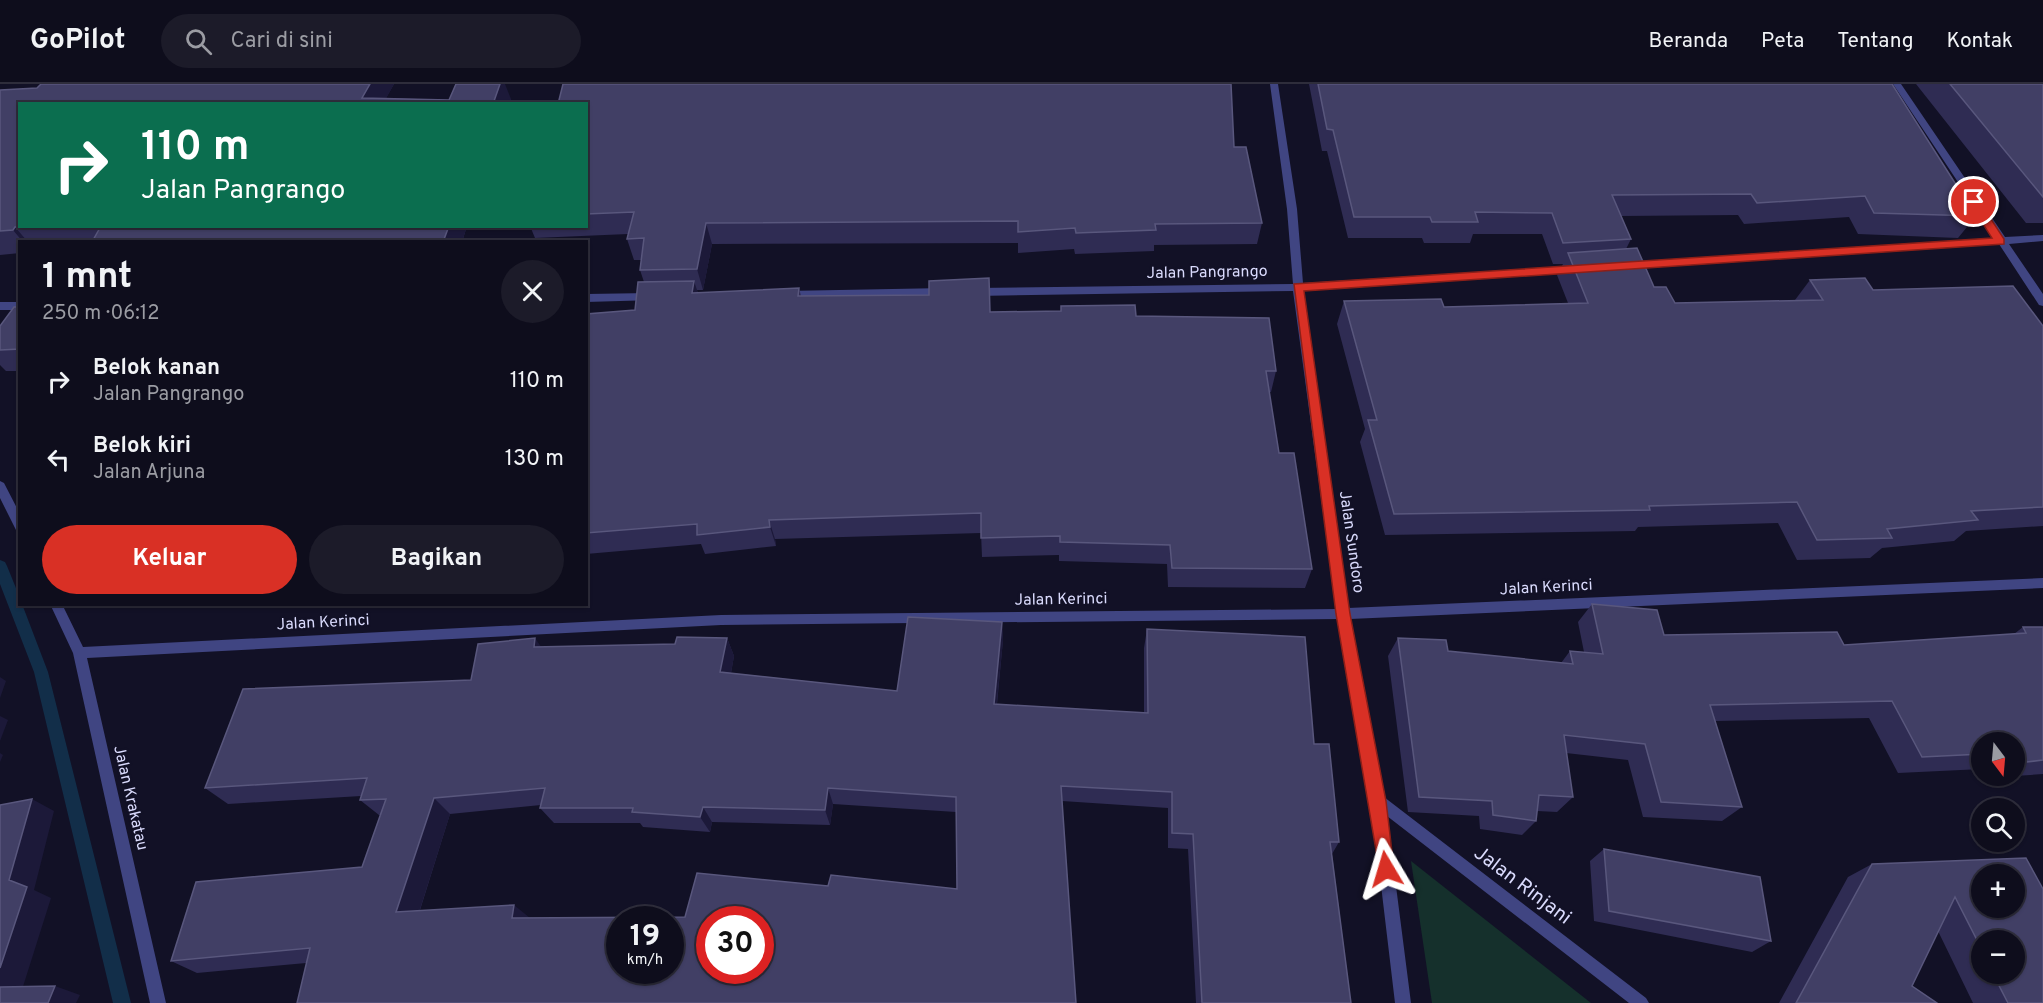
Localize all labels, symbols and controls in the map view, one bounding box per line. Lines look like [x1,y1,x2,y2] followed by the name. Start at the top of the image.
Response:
[161,14,581,68] search box
[30,23,125,59] text: GoPilot
[182,25,215,58] icon: search
[230,28,333,55] text: Cari di sini
[1649,28,1728,55] text: Beranda
[1761,28,1804,55] text: Peta
[1837,28,1914,55] text: Tentang
[1947,28,2013,55] text: Kontak
[141,122,250,175] text: 110 m
[42,126,120,204] icon: right
[141,174,345,208] text: Jalan Pangrango
[1948,176,1999,227] pin
[1957,185,1990,218] icon: arrive
[42,255,132,301] text: 1 mnt
[501,260,564,323] button: close
[1146,262,1268,284] street label: Jalan Pangrango
[42,301,159,327] text: 250 m · 06:12
[93,355,220,382] text: Belok kanan
[42,365,75,398] icon: right
[510,368,564,395] text: 110 m
[93,382,244,408] text: Jalan Pangrango
[93,433,191,460] text: Belok kiri
[42,443,75,476] icon: left
[505,446,564,473] text: 130 m
[93,460,205,486] text: Jalan Arjuna
[1334,489,1368,595] street label: Jalan Sundoro
[42,525,297,594] button: Keluar
[309,525,564,594] button: Bagikan
[1499,576,1593,600] street label: Jalan Kerinci
[1014,589,1108,611] street label: Jalan Kerinci
[276,611,370,635] street label: Jalan Kerinci
[1971,732,2025,786] north arrow
[1971,732,2025,984] map controls
[108,744,152,852] street label: Jalan Krakatau
[1971,798,2025,852] button: search
[1354,837,1418,901] position arrow
[1468,841,1576,931] street label: Jalan Rinjani
[1971,864,2025,918] button: +
[696,906,774,984] speed limit sign: 30
[630,919,660,956] text: 19
[1971,930,2025,984] button: −
[627,951,663,970] text: km/h

